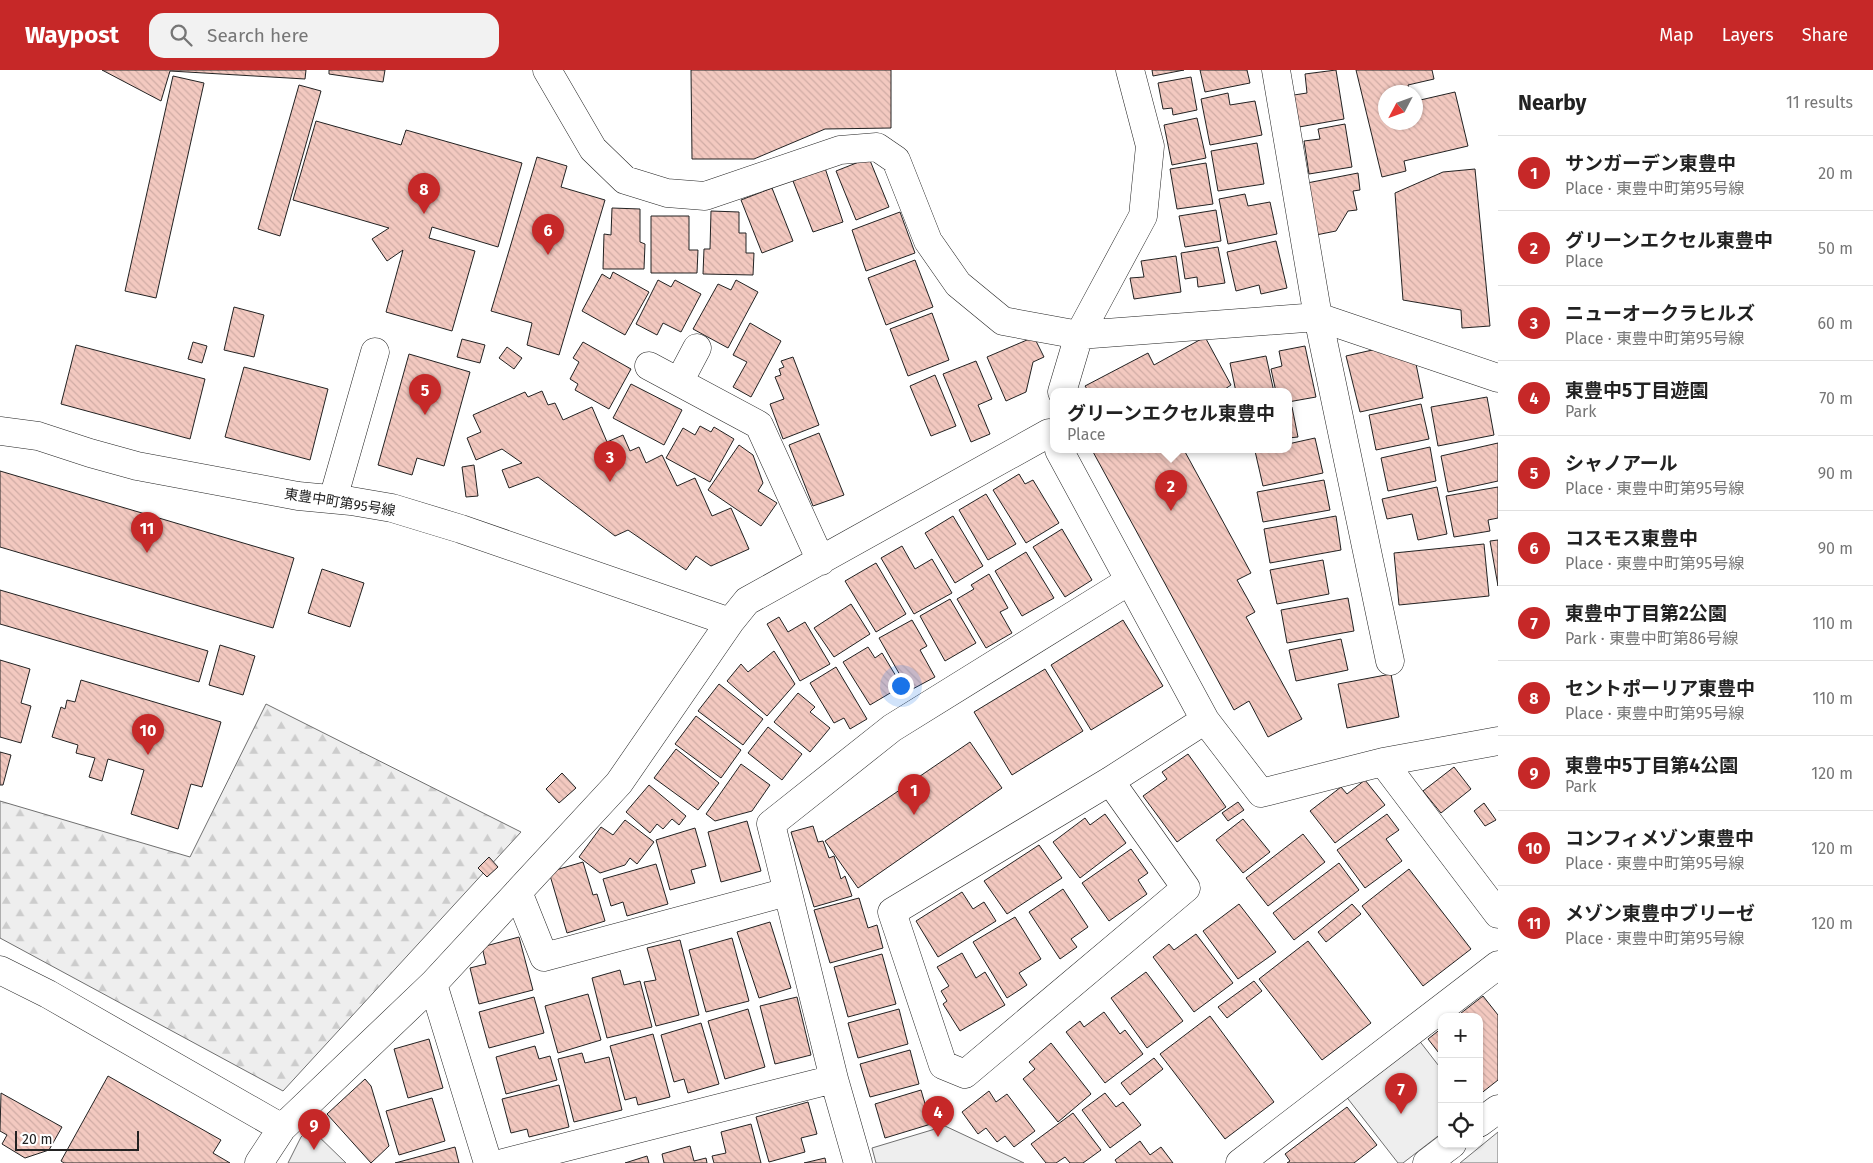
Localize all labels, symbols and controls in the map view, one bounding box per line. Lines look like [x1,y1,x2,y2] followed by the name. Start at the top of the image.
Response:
[149,13,499,58] search box
[25,21,119,49] text: Waypost
[167,21,195,49] icon: search
[207,24,309,47] text: Search here
[1659,24,1694,46] text: Map
[1722,24,1774,46] text: Layers
[1802,24,1848,46] text: Share
[1378,85,1423,130] north arrow
[1518,90,1586,116] text: Nearby
[1786,93,1853,112] text: 11 results
[1565,152,1736,175] text: サンガーデン東豊中
[1530,164,1538,183] text: 1
[1818,164,1853,183] text: 20 m
[408,173,440,214] pin: 8
[1565,179,1744,198] text: Place · 東豊中町第95号線
[532,214,564,255] pin: 6
[1565,229,1773,252] text: グリーンエクセル東豊中
[1530,239,1538,258] text: 2
[1818,239,1853,258] text: 50 m
[1565,252,1604,271] text: Place
[1565,302,1755,325] text: ニューオークラヒルズ
[1530,314,1538,333] text: 3
[1818,314,1853,333] text: 60 m
[1565,329,1744,348] text: Place · 東豊中町第95号線
[409,374,441,415] pin: 5
[1565,379,1708,402] text: 東豊中5丁目遊園
[1050,388,1292,453] popup
[1529,389,1539,408] text: 4
[1819,389,1853,408] text: 70 m
[1067,402,1275,425] text: グリーンエクセル東豊中
[1565,402,1597,421] text: Park
[1067,425,1105,444] text: Place
[594,441,626,482] pin: 3
[1565,452,1678,475] text: シャノアール
[1530,464,1538,483] text: 5
[1818,464,1853,483] text: 90 m
[1155,470,1187,511] pin: 2
[1565,479,1744,498] text: Place · 東豊中町第95号線
[283,485,397,520] street label: 東豊中町第95号線
[131,512,163,553] pin: 11
[1565,527,1698,550] text: コスモス東豊中
[1529,539,1539,558] text: 6
[1818,539,1853,558] text: 90 m
[1565,554,1744,573] text: Place · 東豊中町第95号線
[1565,602,1727,625] text: 東豊中丁目第2公園
[1530,614,1538,633] text: 7
[1812,614,1853,633] text: 110 m
[1565,629,1738,648] text: Park · 東豊中町第86号線
[888,673,914,699] your location
[1565,677,1755,700] text: セントポーリア東豊中
[1529,689,1539,708] text: 8
[1812,689,1853,708] text: 110 m
[1565,704,1744,723] text: Place · 東豊中町第95号線
[132,714,164,755] pin: 10
[1565,754,1738,777] text: 東豊中5丁目第4公園
[1530,764,1538,783] text: 9
[1811,764,1853,783] text: 120 m
[898,774,930,815] pin: 1
[1565,777,1597,796] text: Park
[1565,827,1754,850] text: コンフィメゾン東豊中
[1526,839,1542,858] text: 10
[1811,839,1853,858] text: 120 m
[1565,854,1744,873] text: Place · 東豊中町第95号線
[1565,902,1755,925] text: メゾン東豊中ブリーゼ
[1527,914,1541,933] text: 11
[1811,914,1853,933] text: 120 m
[1565,929,1744,948] text: Place · 東豊中町第95号線
[1438,1013,1483,1148] map controls
[1438,1013,1483,1058] button: +
[1438,1058,1483,1103] button: −
[1385,1073,1417,1114] pin: 7
[922,1096,954,1137] pin: 4
[1438,1103,1483,1148] button: locate
[298,1109,330,1150] pin: 9
[15,1128,139,1151] scale bar
[22,1131,52,1148] text: 20 m

